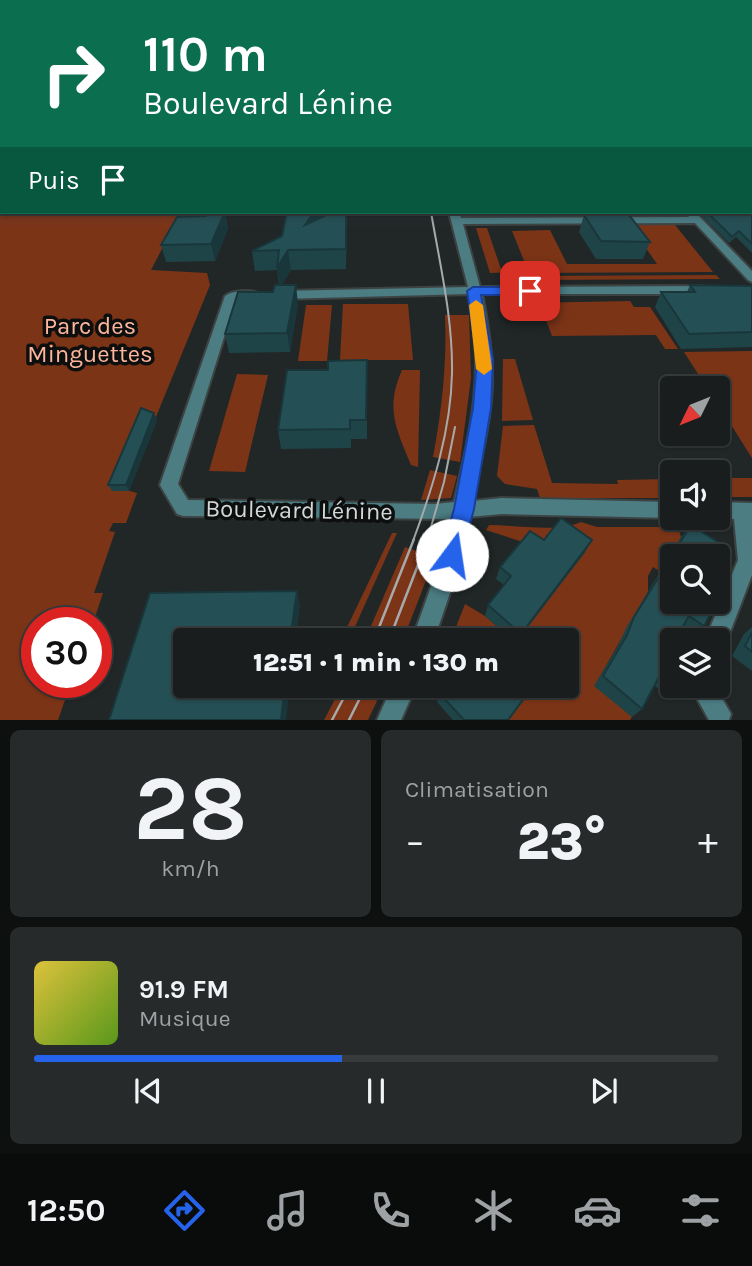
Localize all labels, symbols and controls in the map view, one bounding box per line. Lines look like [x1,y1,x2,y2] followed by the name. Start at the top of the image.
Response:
[143,26,268,83] text: 110 m
[28,28,119,119] icon: right
[143,85,393,122] text: Boulevard Lénine
[94,161,132,199] icon: arrive
[28,165,80,196] text: Puis
[500,261,560,321] pin
[511,272,549,310] icon: arrive
[27,312,153,368] park label: Parc des Minguettes
[660,376,730,446] north arrow
[660,376,730,698] map controls
[660,460,730,530] button: sound
[205,494,393,526] street label: Boulevard Lénine
[415,518,489,592] position arrow
[660,544,730,614] button: search
[21,607,112,698] speed limit sign: 30
[660,628,730,698] button: layers
[253,647,499,678] text: 12:51 · 1 min · 130 m
[134,756,247,862] text: 28
[405,776,549,803] text: Climatisation
[517,811,606,872] text: 23°
[405,819,425,864] text: −
[698,819,718,864] text: +
[161,855,220,882] text: km/h
[139,974,229,1005] text: 91.9 FM
[139,1005,231,1032] text: Musique
[129,1072,167,1110] icon: previous
[357,1072,395,1110] icon: pause
[585,1072,623,1110] icon: next
[160,1186,209,1235] icon: directions
[263,1186,312,1235] icon: music
[366,1186,415,1235] icon: phone
[469,1186,518,1235] icon: climate
[573,1186,622,1235] icon: car
[676,1186,725,1235] icon: filters
[27,1192,105,1229] text: 12:50

